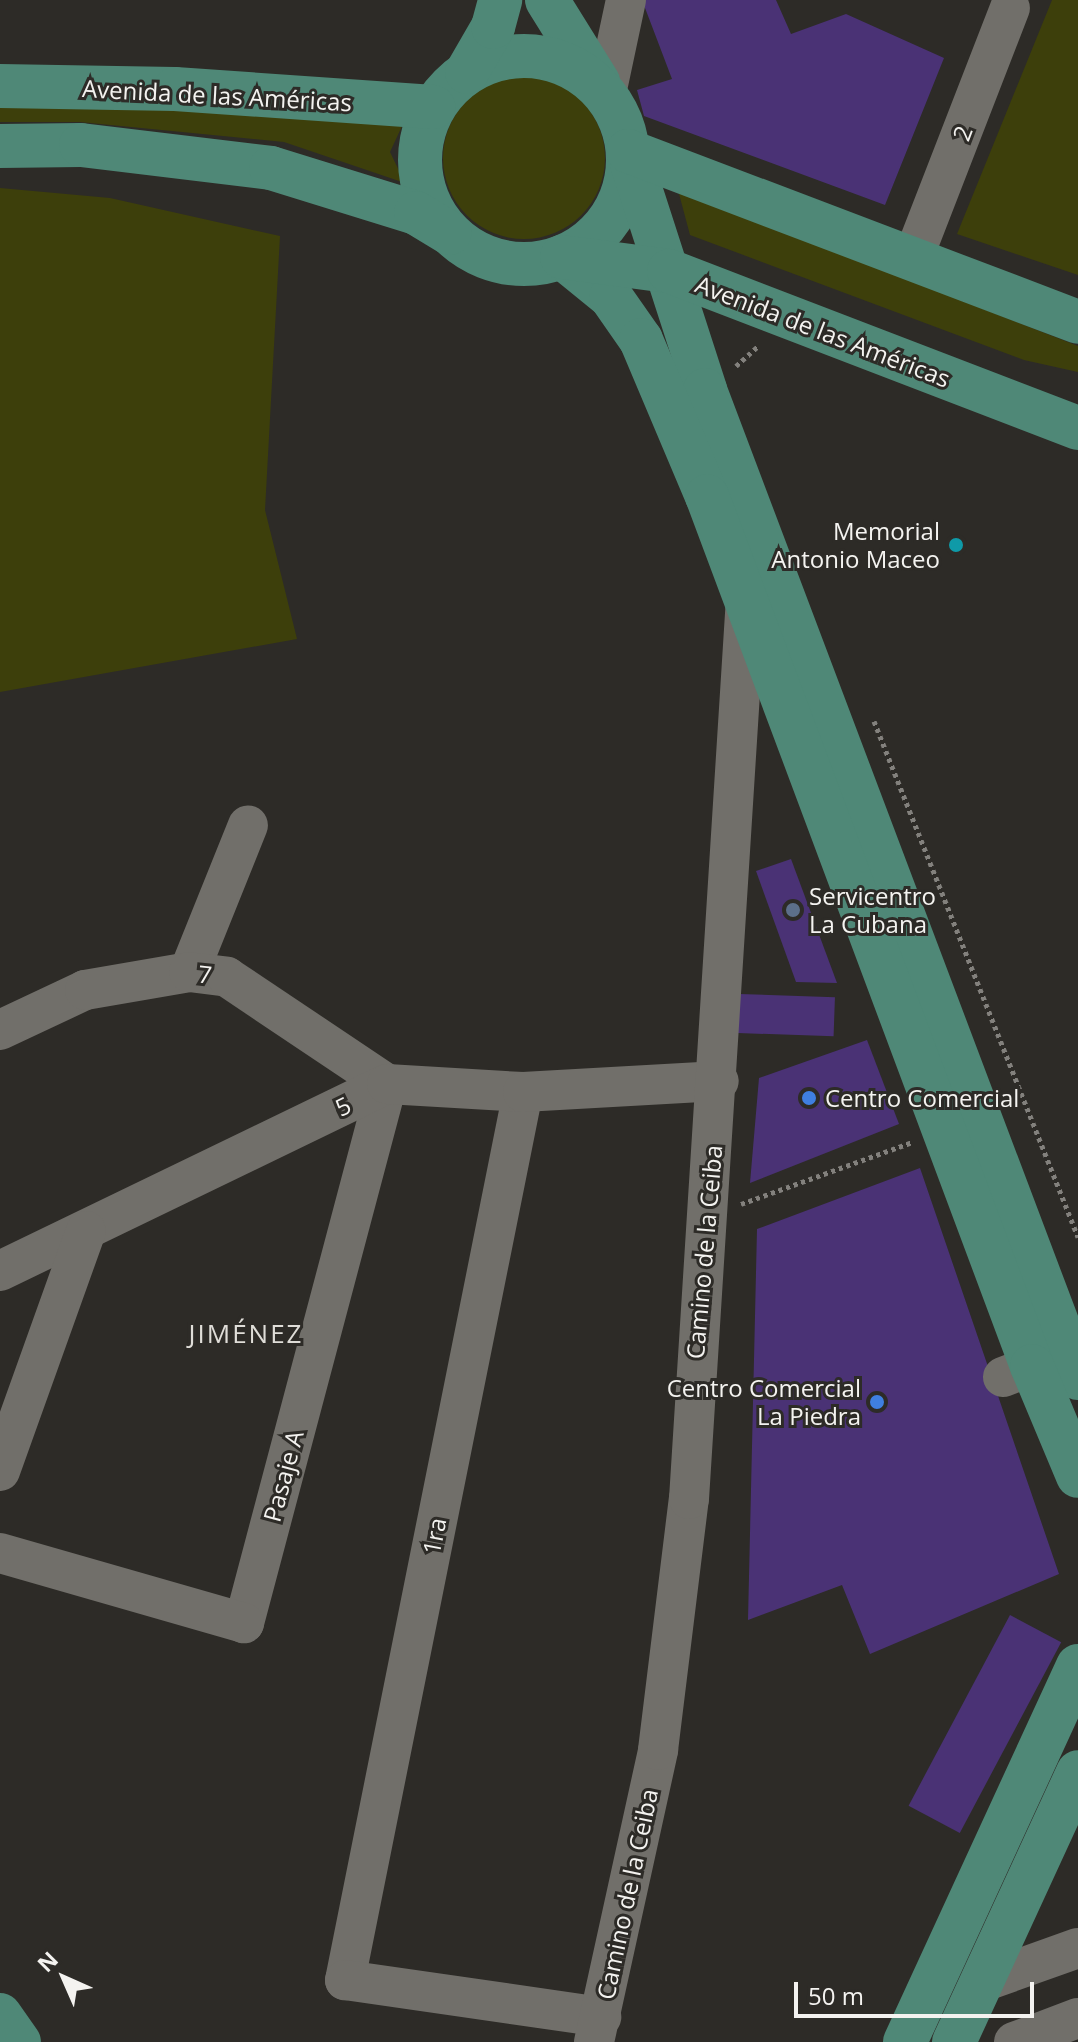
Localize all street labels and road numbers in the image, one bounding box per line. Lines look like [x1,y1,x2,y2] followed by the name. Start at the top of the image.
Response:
[81,74,353,116] street label: Avenida de las Américas
[946,121,978,145] street label: 2
[692,269,954,393] street label: Avenida de las Américas
[197,959,213,989] street label: 7
[331,1090,355,1122] street label: 5
[680,1144,728,1360] street label: Camino de la Ceiba
[257,1427,309,1525] street label: Pasaje A
[416,1515,452,1557] street label: 1ra
[591,1786,663,2002] street label: Camino de la Ceiba

